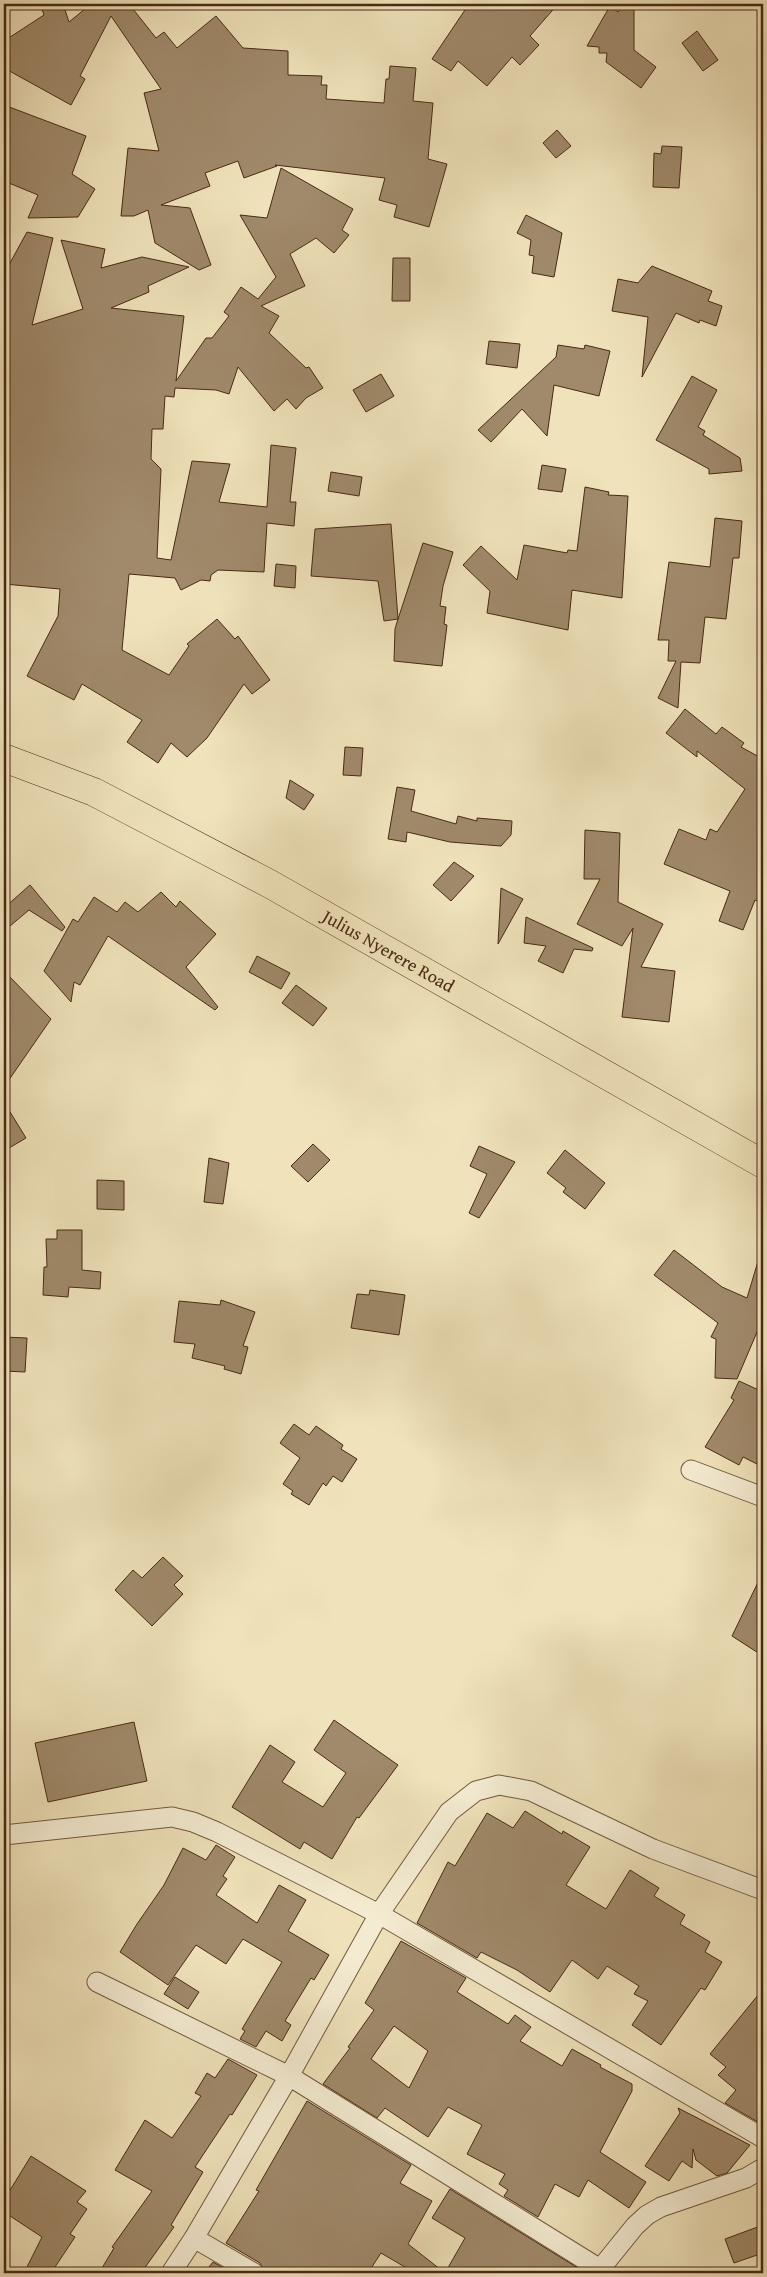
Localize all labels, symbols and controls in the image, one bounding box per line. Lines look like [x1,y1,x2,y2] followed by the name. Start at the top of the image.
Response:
[316,902,460,999] street label: Julius Nyerere Road

